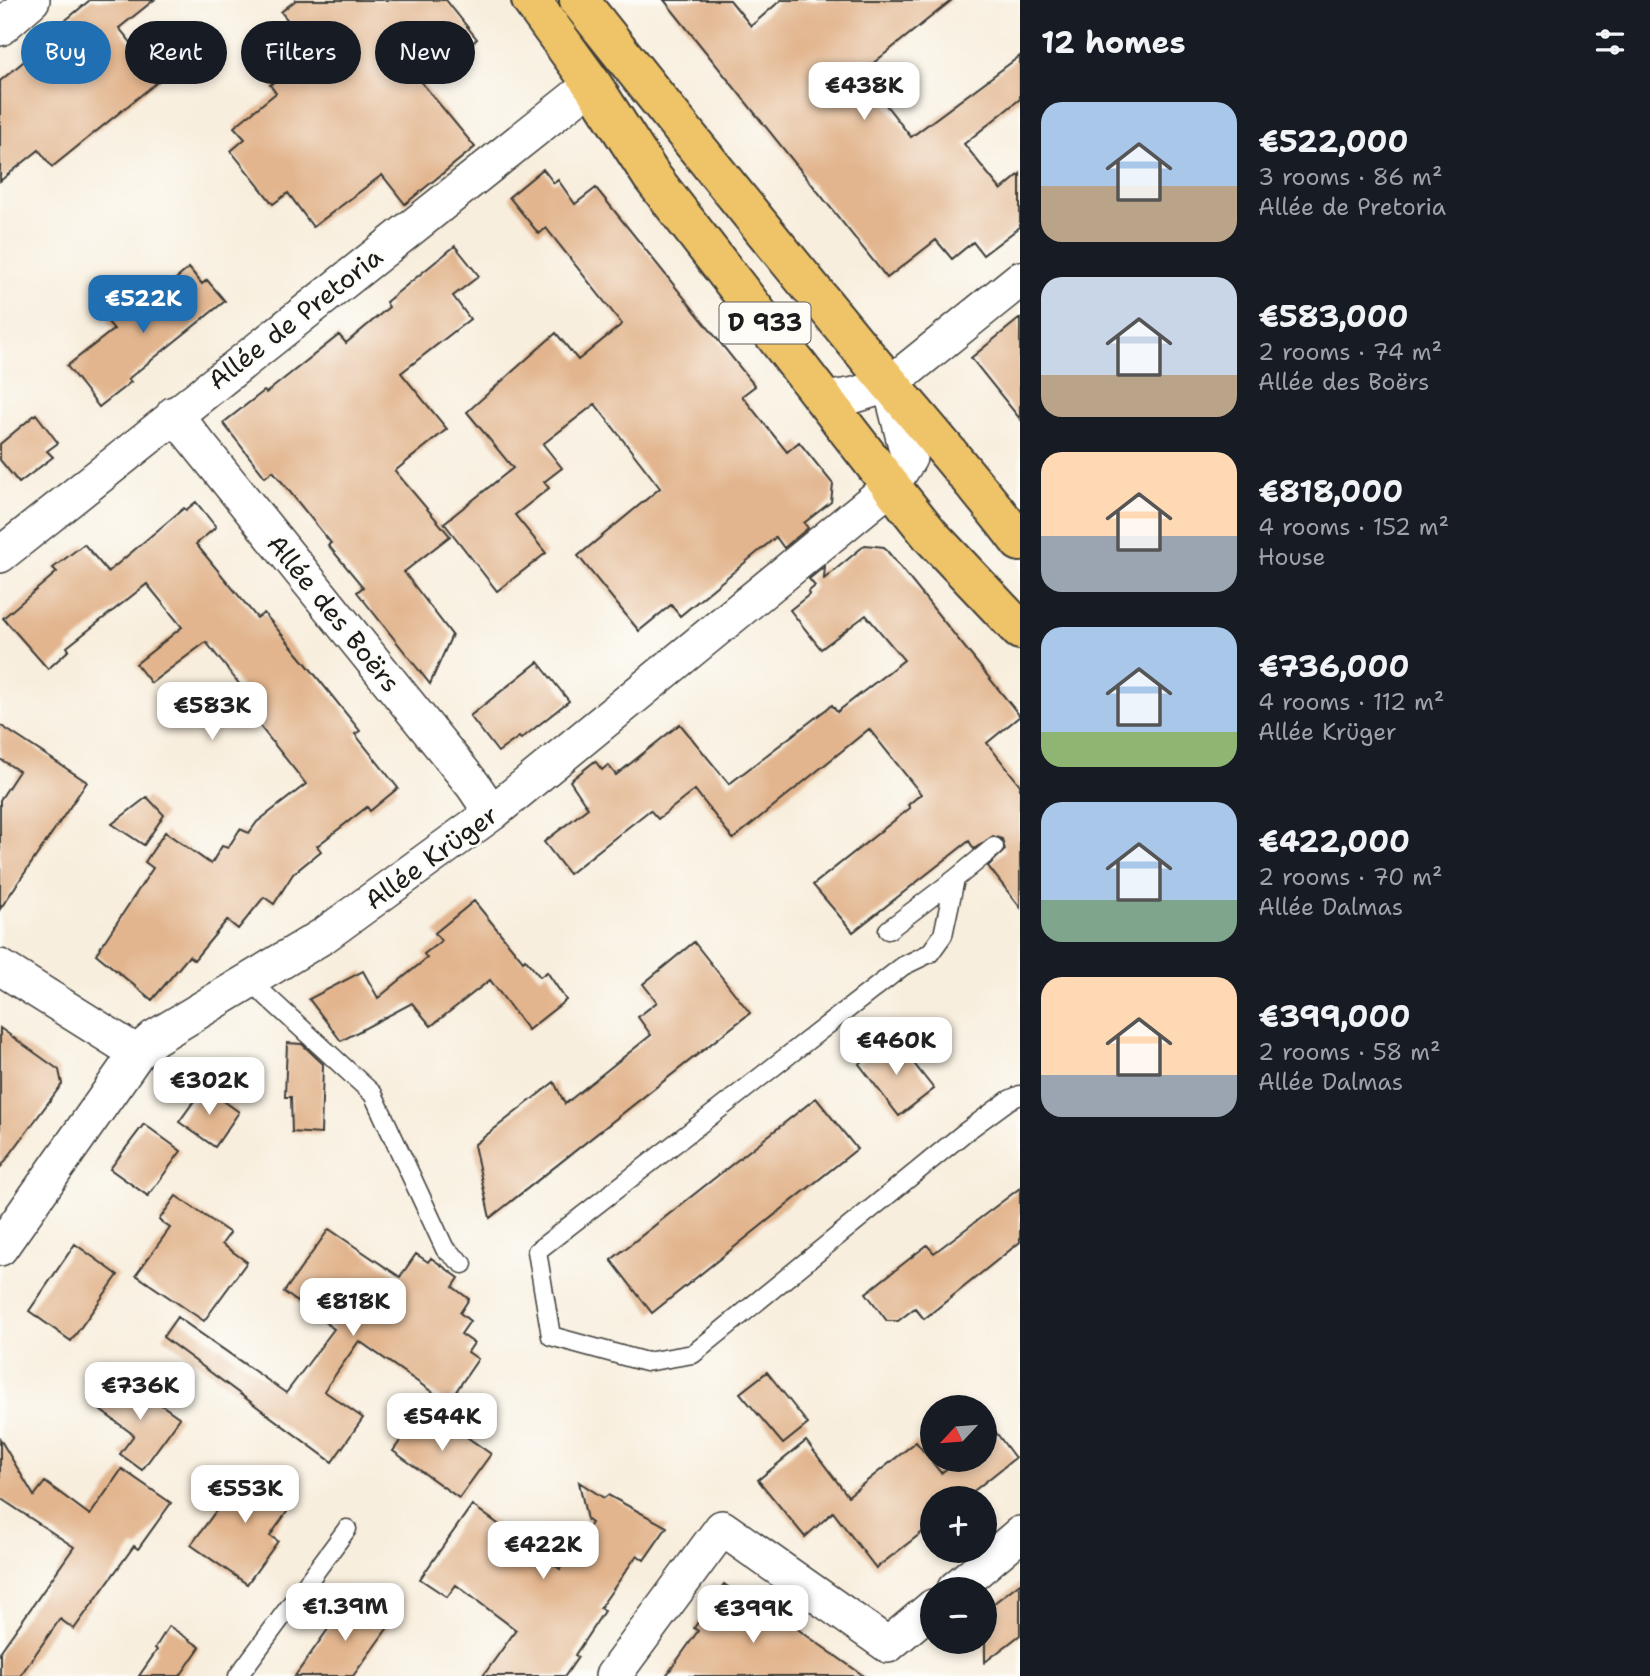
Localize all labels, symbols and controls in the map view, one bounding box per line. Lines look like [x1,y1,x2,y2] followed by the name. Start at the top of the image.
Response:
[21,21,111,84] chip: Buy
[125,21,227,84] chip: Rent
[241,21,361,84] chip: Filters
[375,21,475,84] chip: New
[1041,22,1185,63] text: 12 homes
[1591,23,1629,61] icon: filters
[815,62,913,122] pin: €438K
[825,70,903,100] text: €438K
[1258,121,1409,162] text: €522,000
[1097,130,1181,214] icon: home
[1258,162,1443,192] text: 3 rooms · 86 m²
[1258,192,1446,222] text: Allée de Pretoria
[200,239,390,397] street label: Allée de Pretoria
[94,276,192,335] pin: €522K
[104,283,182,313] text: €522K
[1258,296,1409,337] text: €583,000
[720,302,810,344] road number: D 933
[1097,305,1181,389] icon: home
[1258,337,1442,367] text: 2 rooms · 74 m²
[1258,367,1429,397] text: Allée des Boërs
[1258,471,1403,512] text: €818,000
[1097,480,1181,564] icon: home
[1258,512,1449,542] text: 4 rooms · 152 m²
[259,527,409,699] street label: Allée des Boërs
[1258,542,1326,572] text: House
[1258,646,1409,687] text: €736,000
[1097,655,1181,739] icon: home
[163,682,261,742] pin: €583K
[1258,687,1444,717] text: 4 rooms · 112 m²
[173,690,251,720] text: €583K
[1258,717,1397,747] text: Allée Krüger
[357,797,505,917] street label: Allée Krüger
[1258,821,1410,862] text: €422,000
[1097,830,1181,914] icon: home
[1258,862,1443,892] text: 2 rooms · 70 m²
[1258,892,1403,922] text: Allée Dalmas
[1258,996,1411,1037] text: €399,000
[1097,1005,1181,1089] icon: home
[847,1018,945,1077] pin: €460K
[856,1025,936,1055] text: €460K
[1258,1037,1441,1067] text: 2 rooms · 58 m²
[160,1058,258,1117] pin: €302K
[169,1065,249,1095] text: €302K
[1258,1067,1403,1097] text: Allée Dalmas
[304,1278,402,1338] pin: €818K
[316,1286,390,1316] text: €818K
[91,1362,189,1422] pin: €736K
[101,1370,179,1400] text: €736K
[393,1394,491,1453] pin: €544K
[920,1395,998,1472] north arrow
[920,1395,997,1654] map controls
[403,1401,481,1431] text: €544K
[196,1466,294,1525] pin: €553K
[207,1473,283,1503] text: €553K
[920,1486,997,1563] button: +
[494,1522,592,1581] pin: €422K
[504,1529,582,1559] text: €422K
[920,1577,997,1654] button: −
[288,1584,402,1643] pin: €1.39M
[704,1586,802,1645] pin: €399K
[302,1591,388,1621] text: €1.39M
[713,1593,793,1623] text: €399K

